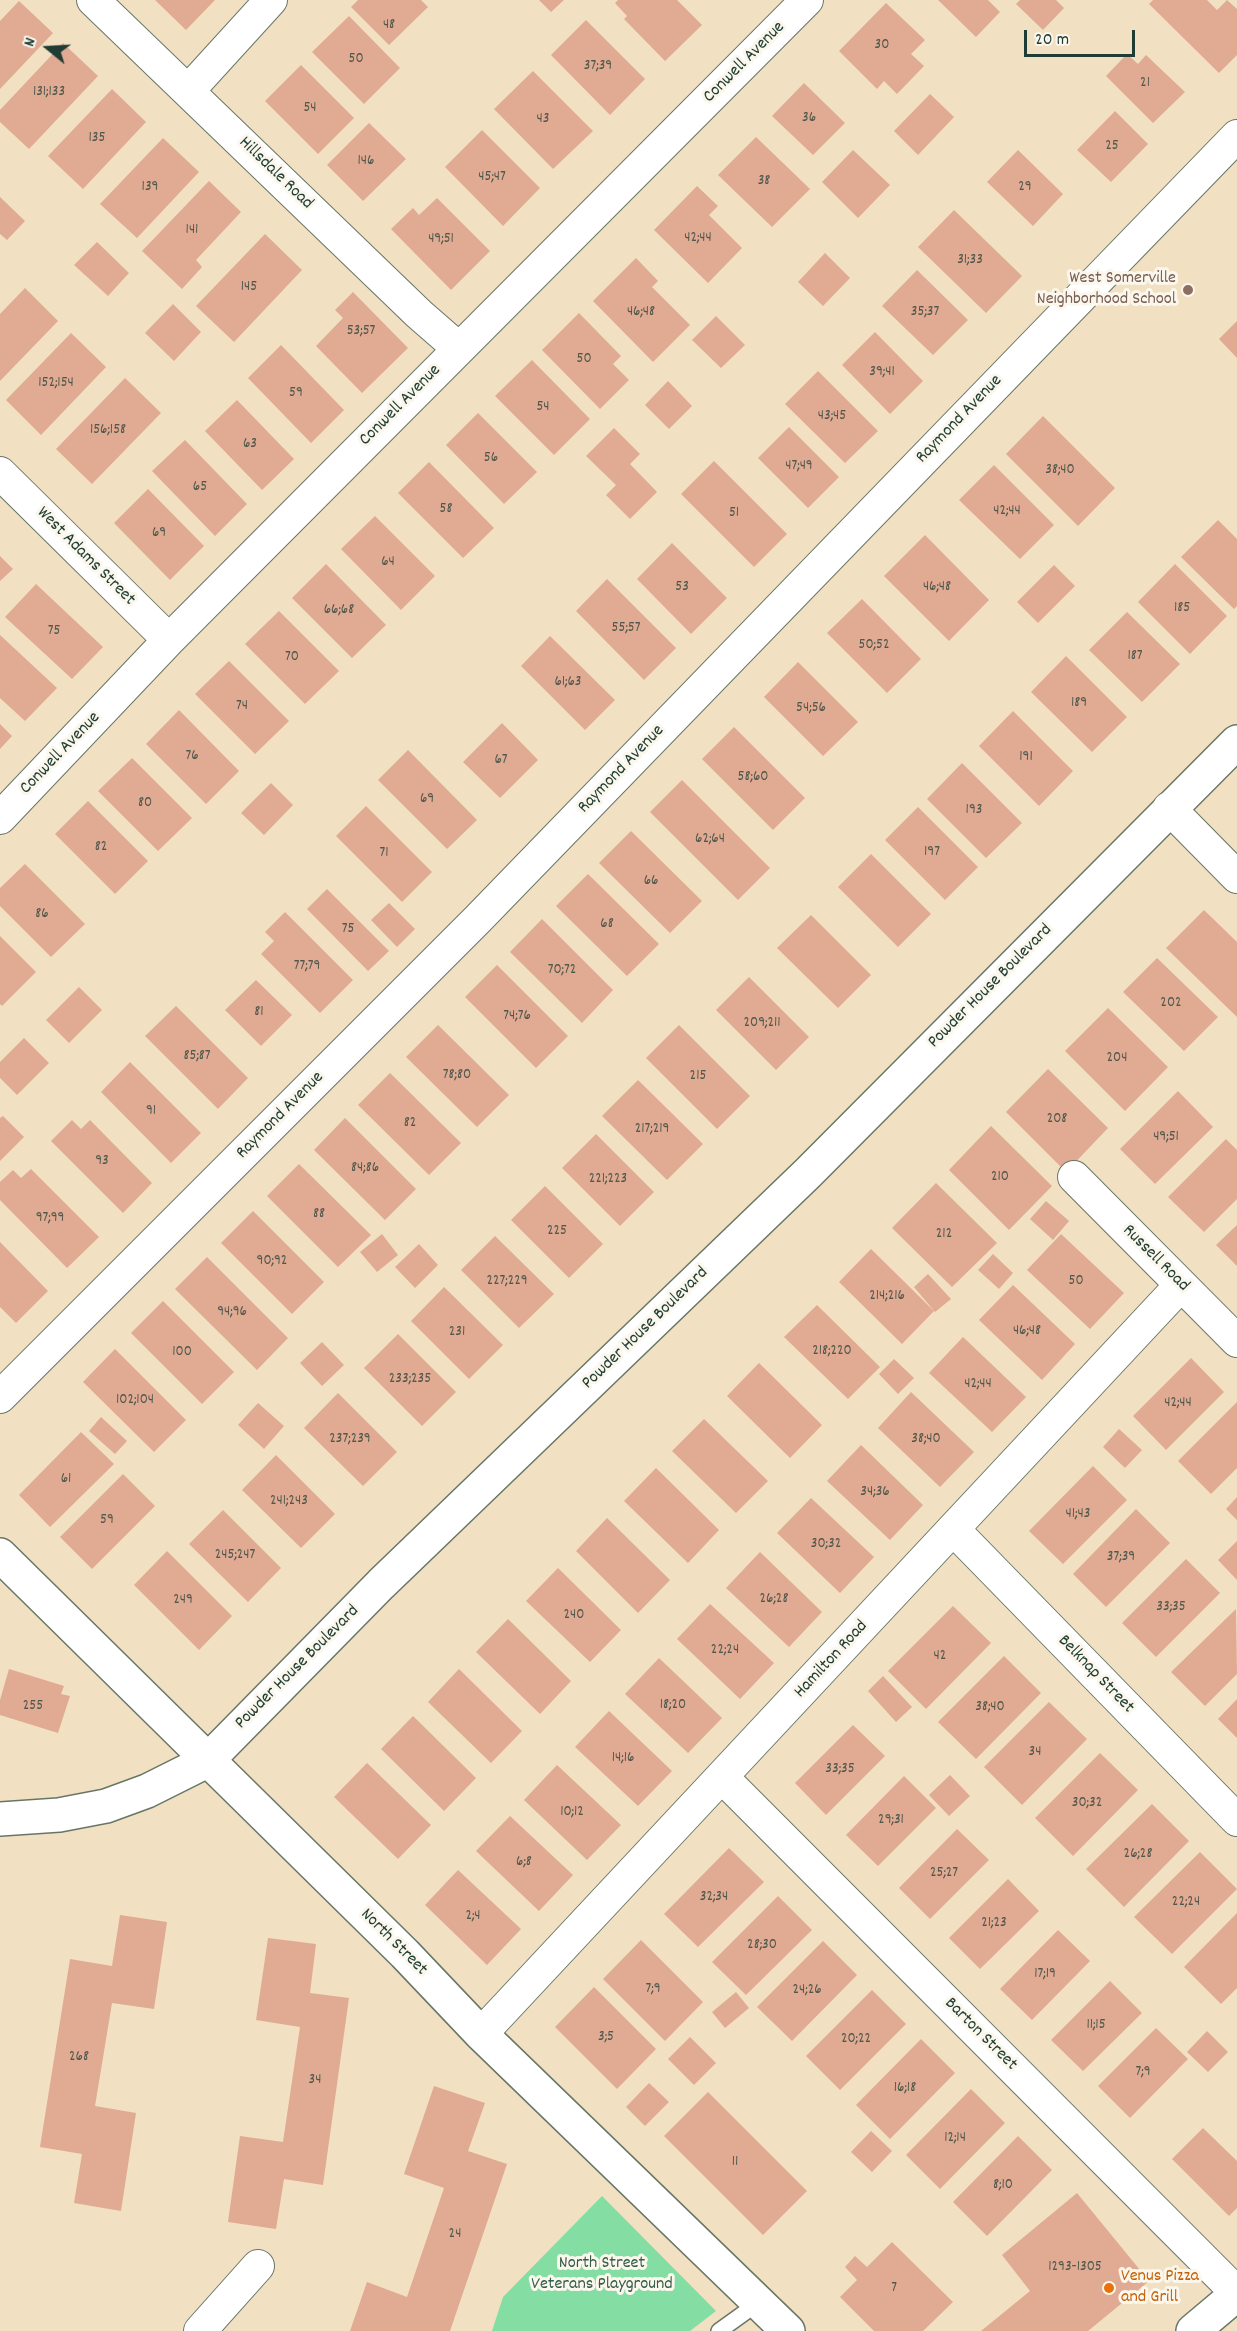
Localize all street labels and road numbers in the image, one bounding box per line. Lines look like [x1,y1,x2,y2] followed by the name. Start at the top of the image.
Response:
[700,18,790,108] street label: Conwell Avenue
[233,133,317,215] street label: Hillsdale Road
[356,361,446,451] street label: Conwell Avenue
[912,371,1008,469] street label: Raymond Avenue
[31,503,139,611] street label: West Adams Street
[16,708,106,800] street label: Conwell Avenue
[574,721,670,819] street label: Raymond Avenue
[924,920,1058,1054] street label: Powder House Boulevard
[233,1068,329,1164] street label: Raymond Avenue
[1117,1221,1193,1297] street label: Russell Road
[578,1263,714,1395] street label: Powder House Boulevard
[231,1601,365,1735] street label: Powder House Boulevard
[791,1617,873,1703] street label: Hamilton Road
[1052,1631,1138,1719] street label: Belknap Street
[355,1905,431,1981] street label: North Street
[939,1994,1021,2076] street label: Barton Street

